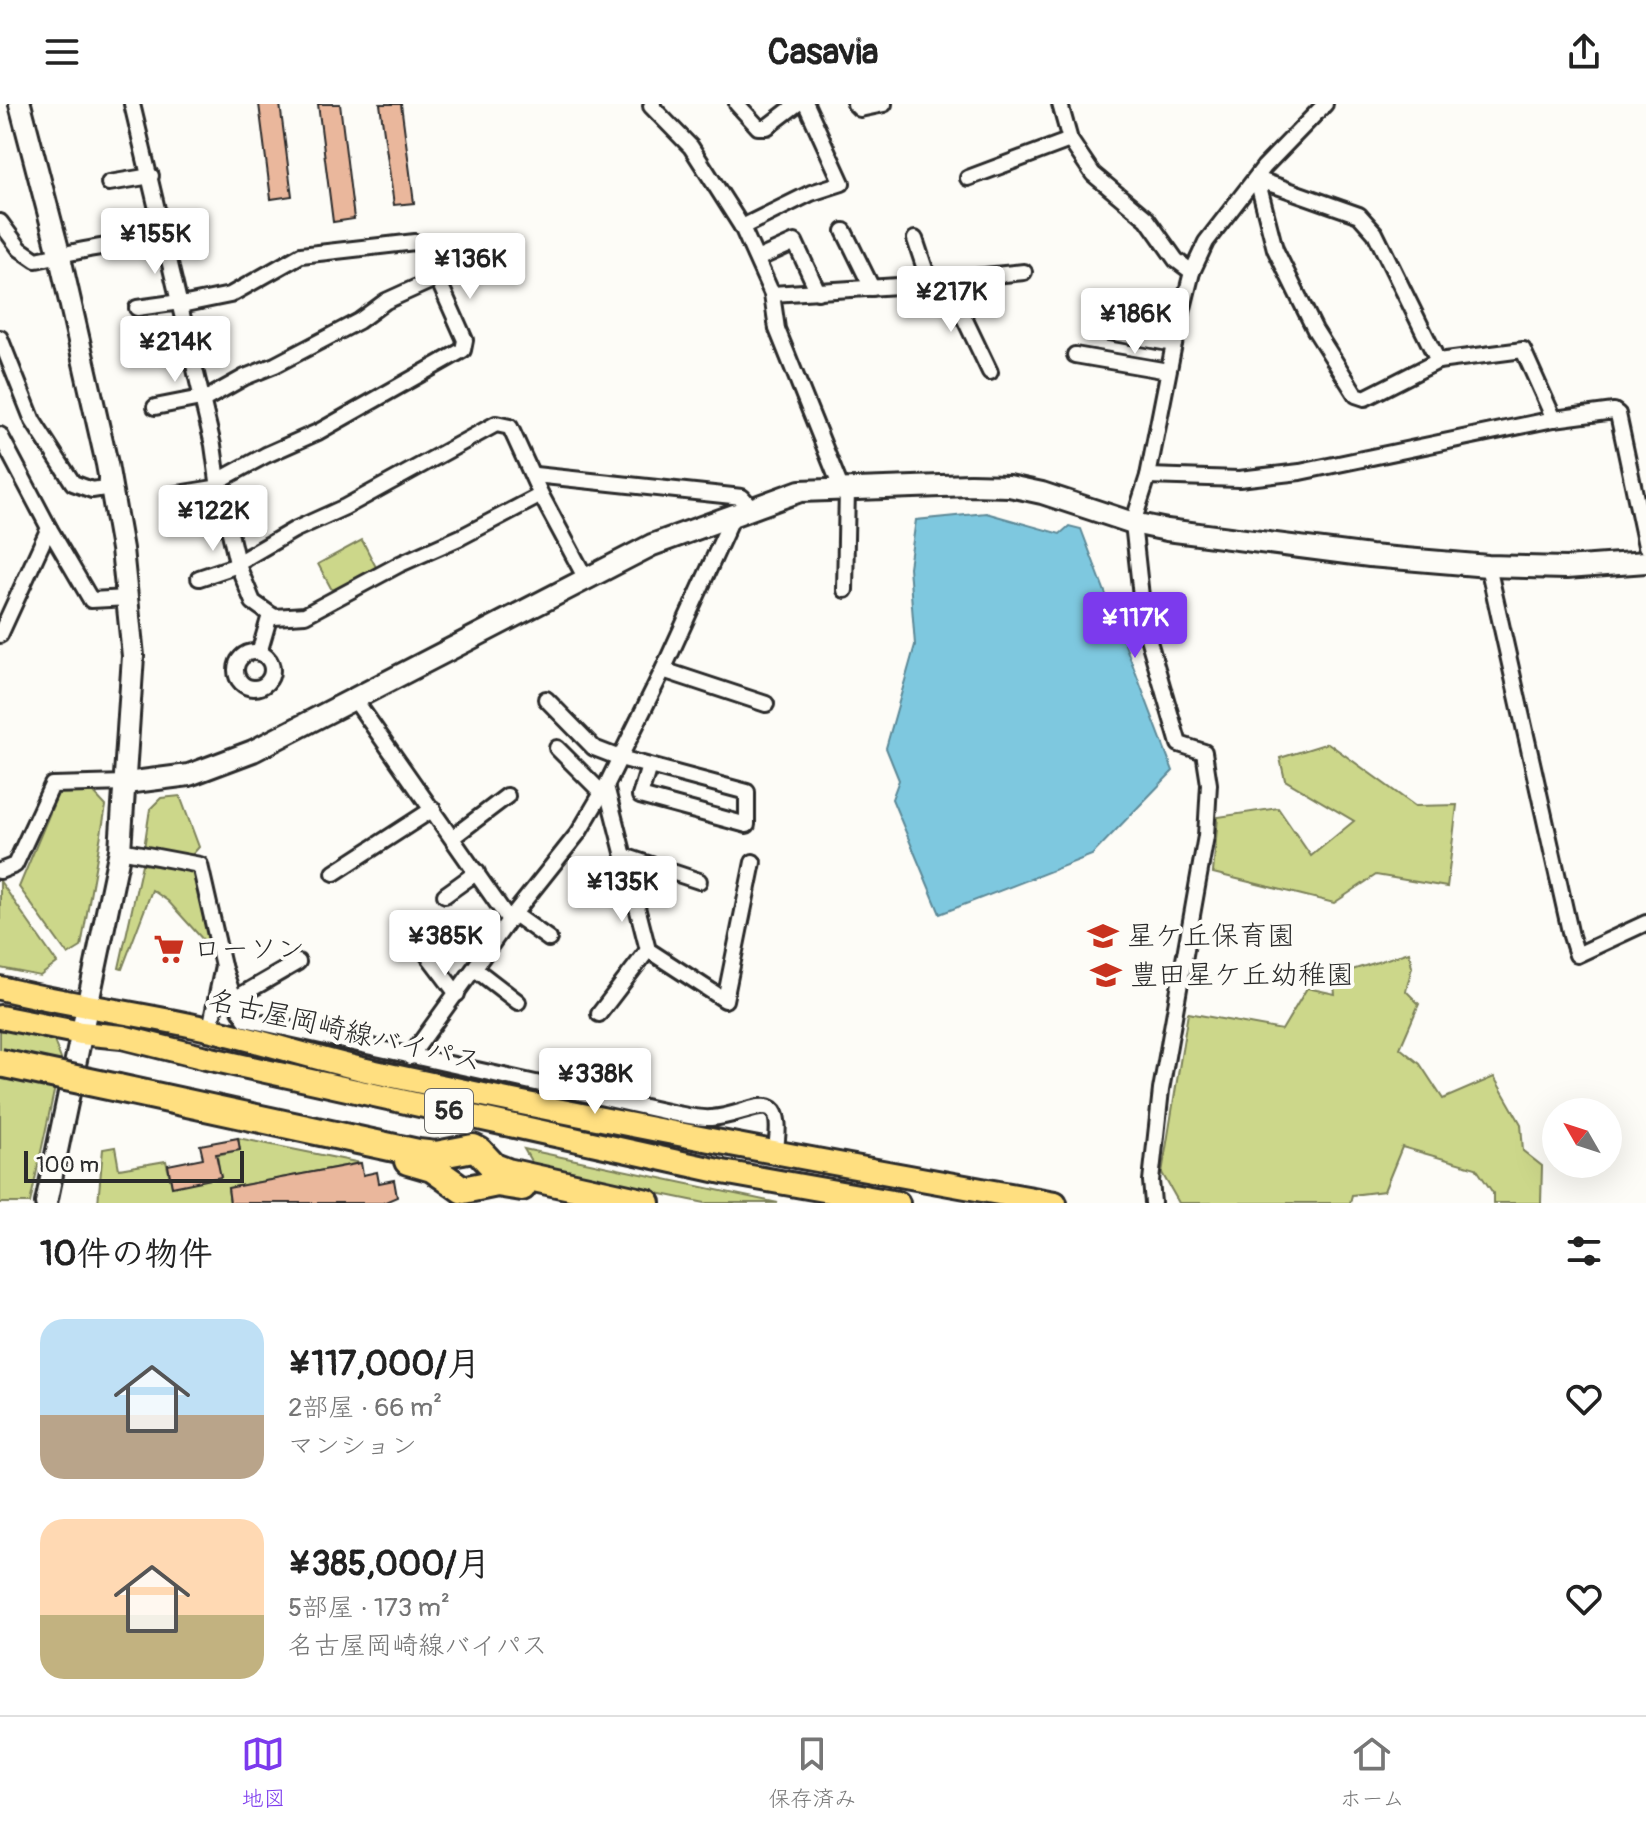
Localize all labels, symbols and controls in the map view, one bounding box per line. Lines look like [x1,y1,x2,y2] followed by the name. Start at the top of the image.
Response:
[40,30,84,74] icon: menu
[767,30,879,75] text: Casavia
[1562,30,1606,74] icon: share
[99,208,211,276] pin: ¥155K
[119,218,191,250] text: ¥155K
[414,233,526,301] pin: ¥136K
[433,243,507,275] text: ¥136K
[895,266,1007,334] pin: ¥217K
[915,276,987,308] text: ¥217K
[1079,288,1191,356] pin: ¥186K
[1099,298,1171,330] text: ¥186K
[119,316,231,384] pin: ¥214K
[138,326,212,358] text: ¥214K
[157,485,269,553] pin: ¥122K
[177,495,249,527] text: ¥122K
[1079,592,1191,660] pin: ¥117K
[1101,602,1169,634] text: ¥117K
[566,856,678,924] pin: ¥135K
[586,866,658,898] text: ¥135K
[389,910,501,978] pin: ¥385K
[1086,919,1120,953] school or university icon: 星ケ丘保育園
[1127,919,1295,954] place label: 星ケ丘保育園
[407,920,483,952] text: ¥385K
[152,932,186,966] supermarket icon: ローソン
[193,932,305,967] place label: ローソン
[1089,958,1123,992] school or university icon: 豊田星ケ丘幼稚園
[1130,958,1354,993] place label: 豊田星ケ丘幼稚園
[205,983,485,1079] street label: 名古屋岡崎線バイパス
[539,1048,651,1116] pin: ¥338K
[557,1058,633,1090] text: ¥338K
[425,1089,473,1133] road number: 56
[1542,1098,1622,1178] north arrow
[1542,1098,1622,1178] map controls
[24,1147,244,1183] scale bar
[36,1151,99,1179] text: 100 m
[1562,1229,1606,1273] icon: filters
[40,1233,213,1276] text: 10件の物件
[288,1343,481,1386] text: ¥117,000/月
[104,1351,200,1447] icon: home
[1562,1377,1606,1421] icon: heart
[288,1392,442,1424] text: 2部屋 · 66 m²
[288,1430,417,1462] text: マンション
[288,1543,491,1586] text: ¥385,000/月
[104,1551,200,1647] icon: home
[1562,1577,1606,1621] icon: heart
[288,1592,450,1624] text: 5部屋 · 173 m²
[288,1630,547,1662] text: 名古屋岡崎線バイパス
[241,1732,285,1813] tab: 地図
[768,1732,856,1813] tab: 保存済み
[1339,1732,1405,1813] tab: ホーム

